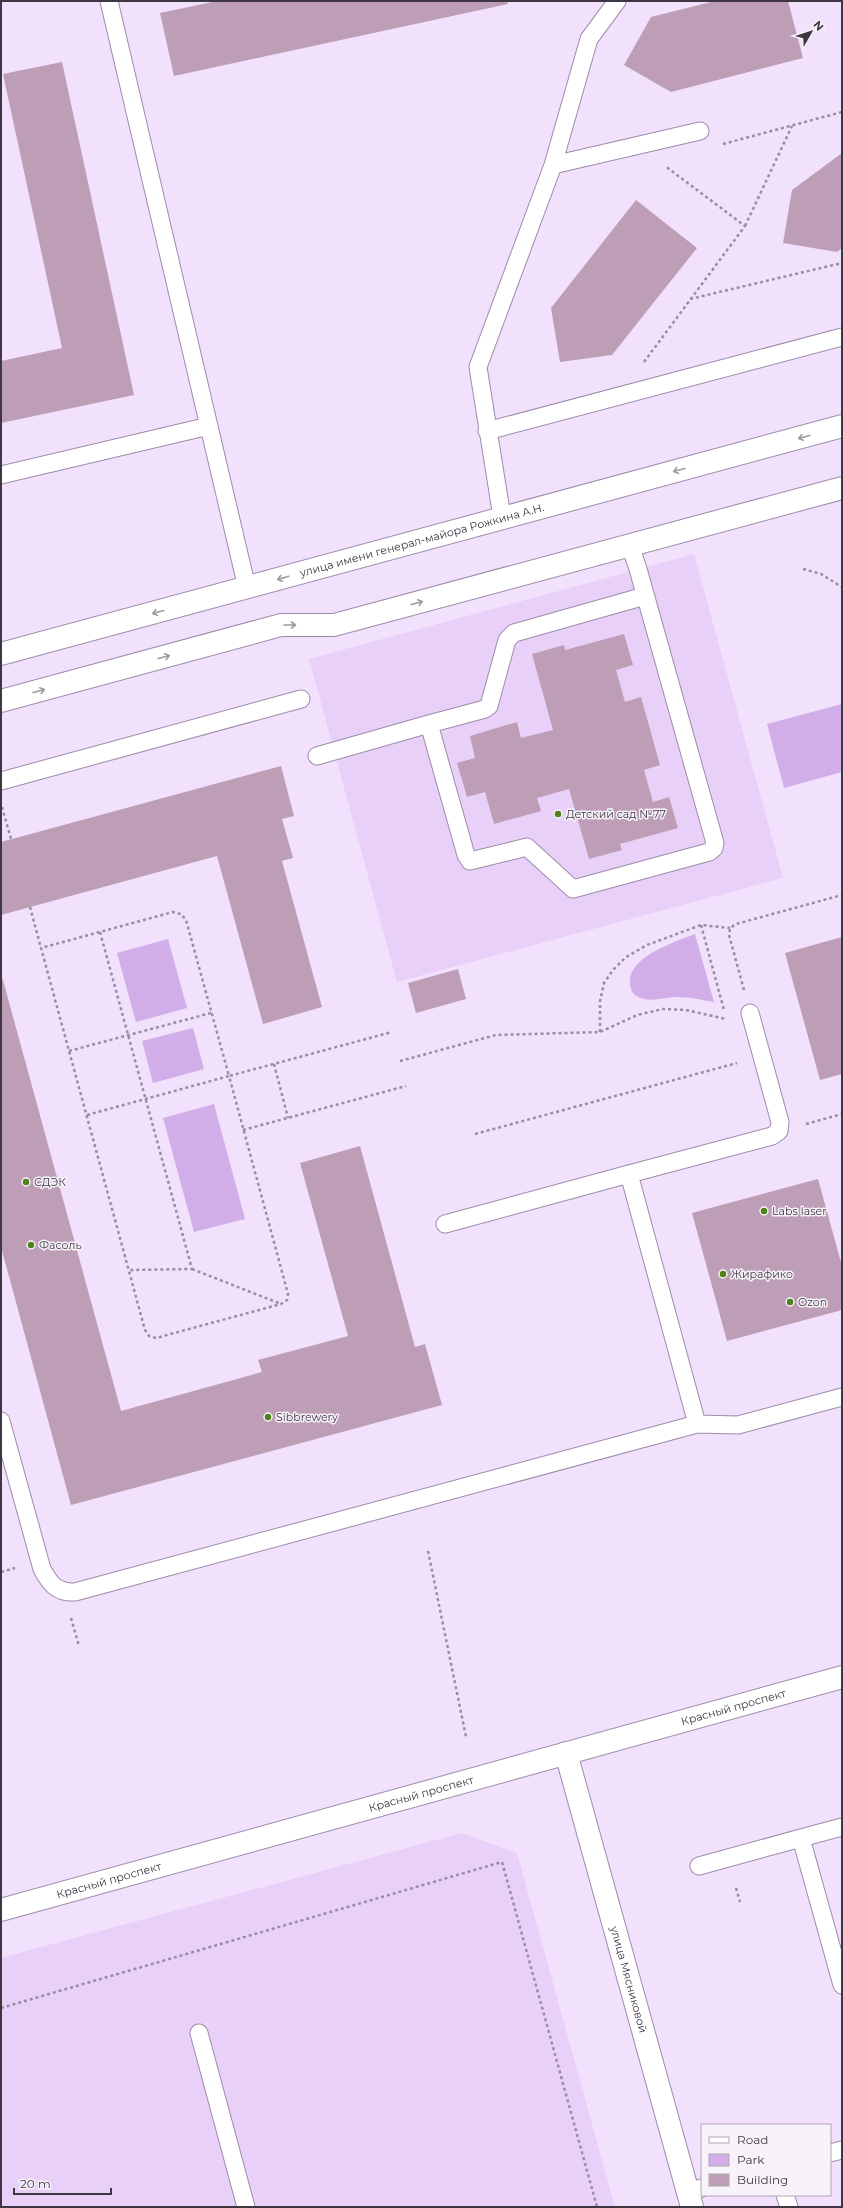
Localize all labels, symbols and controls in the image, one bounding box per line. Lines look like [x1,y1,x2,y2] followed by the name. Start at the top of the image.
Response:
[791,12,831,52] north arrow
[811,18,827,34] text: N
[798,433,811,441] one-way arrow
[672,467,685,474] one-way arrow
[297,500,546,580] street label: улица имени генерал-майора Рожкина А.Н.
[277,575,290,582] one-way arrow
[410,598,423,606] one-way arrow
[151,609,164,616] one-way arrow
[283,621,296,629] one-way arrow
[157,653,170,660] one-way arrow
[32,687,45,694] one-way arrow
[566,807,666,821] place label: Детский сад №77
[553,809,563,819] marker: Детский сад №77
[34,1175,66,1189] place label: СДЭК
[21,1177,31,1187] marker: СДЭК
[772,1204,827,1218] place label: Labs laser
[759,1206,769,1216] marker: Labs laser
[39,1238,82,1252] place label: Фасоль
[26,1240,36,1250] marker: Фасоль
[731,1267,793,1281] place label: Жирафико
[718,1269,728,1279] marker: Жирафико
[798,1295,827,1309] place label: Ozon
[785,1297,795,1307] marker: Ozon
[276,1410,338,1424] place label: Sibbrewery
[263,1412,273,1422] marker: Sibbrewery
[679,1686,788,1728] street label: Красный проспект
[367,1772,476,1815] street label: Красный проспект
[55,1859,164,1901] street label: Красный проспект
[607,1923,650,2034] street label: улица Мясниковой
[701,2124,831,2196] legend
[737,2132,768,2147] text: Road
[737,2152,765,2167] text: Park
[14,2170,111,2196] scale bar
[737,2172,788,2187] text: Building
[20,2176,51,2191] text: 20 m

